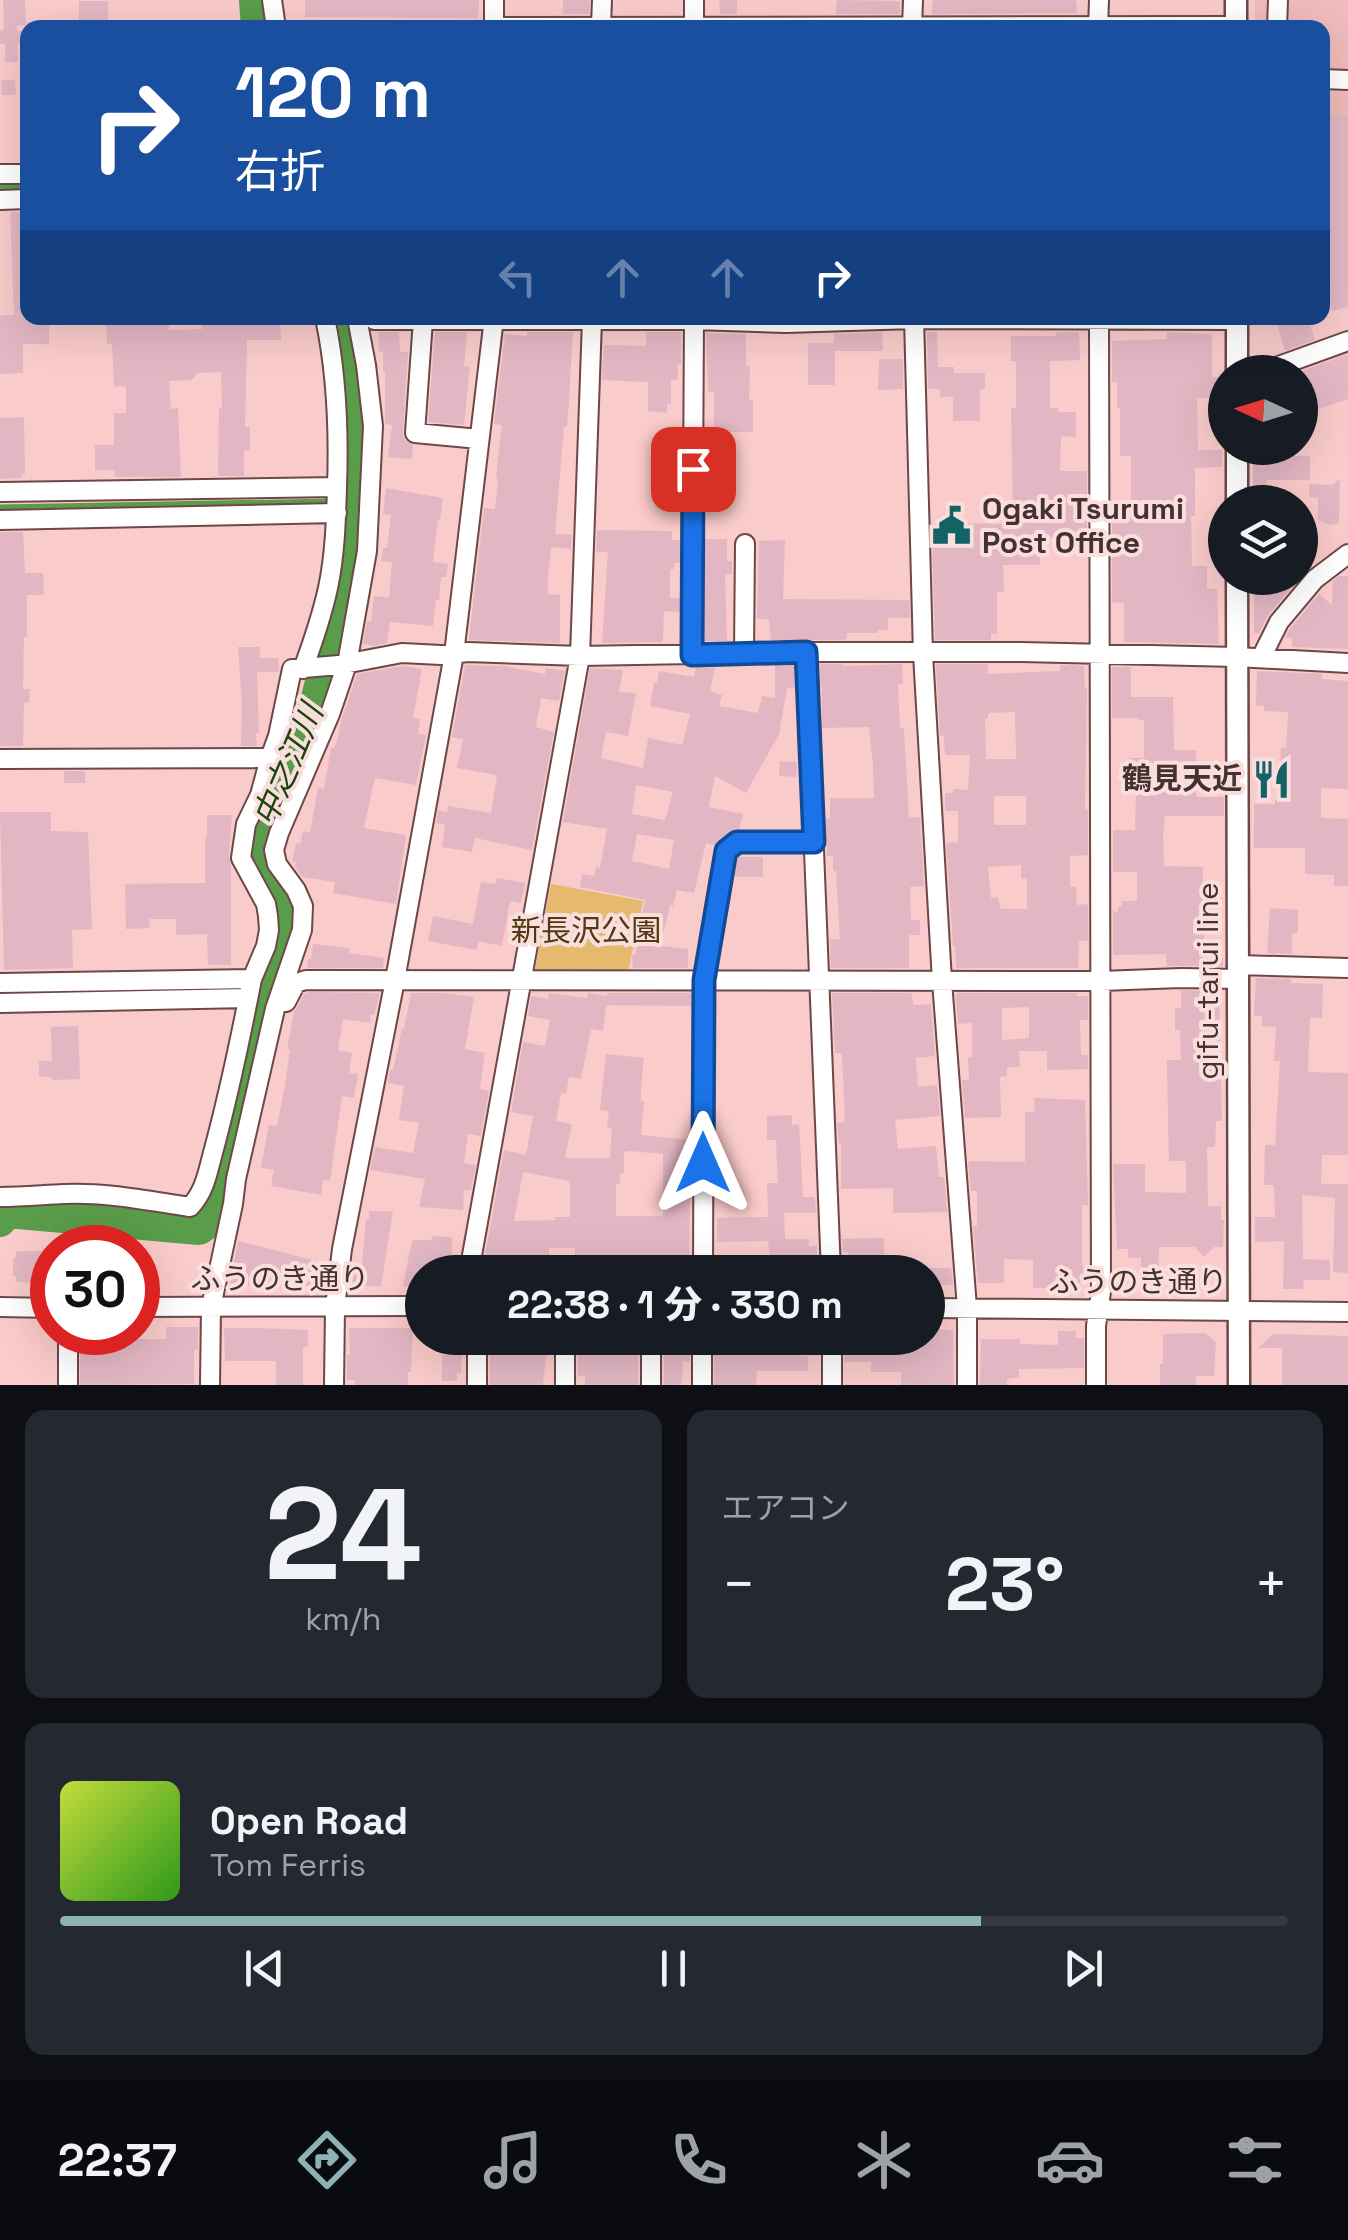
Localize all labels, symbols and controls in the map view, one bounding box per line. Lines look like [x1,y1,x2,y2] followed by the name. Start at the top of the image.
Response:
[235,48,431,137] text: 120 m
[70,60,200,190] icon: right
[235,143,325,200] text: 右折
[490,250,545,305] icon: left
[595,250,650,305] icon: ahead
[700,250,755,305] icon: ahead
[805,250,860,305] icon: right
[1208,355,1318,465] north arrow
[1208,355,1318,595] map controls
[651,427,736,512] pin
[666,442,721,497] icon: arrive
[1208,485,1318,595] button: layers
[982,489,1184,562] place label: Ogaki Tsurumi Post Office
[931,505,973,547] public building icon: Ogaki Tsurumi Post Office
[245,696,333,832] water label: 中之江川
[1251,758,1293,800] restaurant icon: 鶴見天近
[1122,759,1242,798] place label: 鶴見天近
[1188,882,1227,1080] street label: gifu-tarui line
[511,911,661,950] park label: 新長沢公園
[651,1111,755,1215] position arrow
[30,1225,160,1355] speed limit sign: 30
[190,1259,370,1298] street label: ふうのき通り
[1048,1262,1228,1301] street label: ふうのき通り
[507,1281,843,1329] text: 22:38 · 1 分 · 330 m
[264,1451,422,1617] text: 24
[722,1488,850,1528] text: エアコン
[945,1536,1065,1632] text: 23°
[722,1549,756,1619] text: −
[1254,1549,1288,1619] text: +
[305,1599,381,1639] text: km/h
[210,1797,408,1845] text: Open Road
[210,1845,366,1885] text: Tom Ferris
[237,1941,292,1996] icon: previous
[646,1941,701,1996] icon: pause
[1056,1941,1111,1996] icon: next
[292,2125,362,2195] icon: directions
[478,2125,548,2195] icon: music
[664,2125,734,2195] icon: phone
[849,2125,919,2195] icon: climate
[1035,2125,1105,2195] icon: car
[1220,2125,1290,2195] icon: filters
[58,2132,177,2189] text: 22:37

